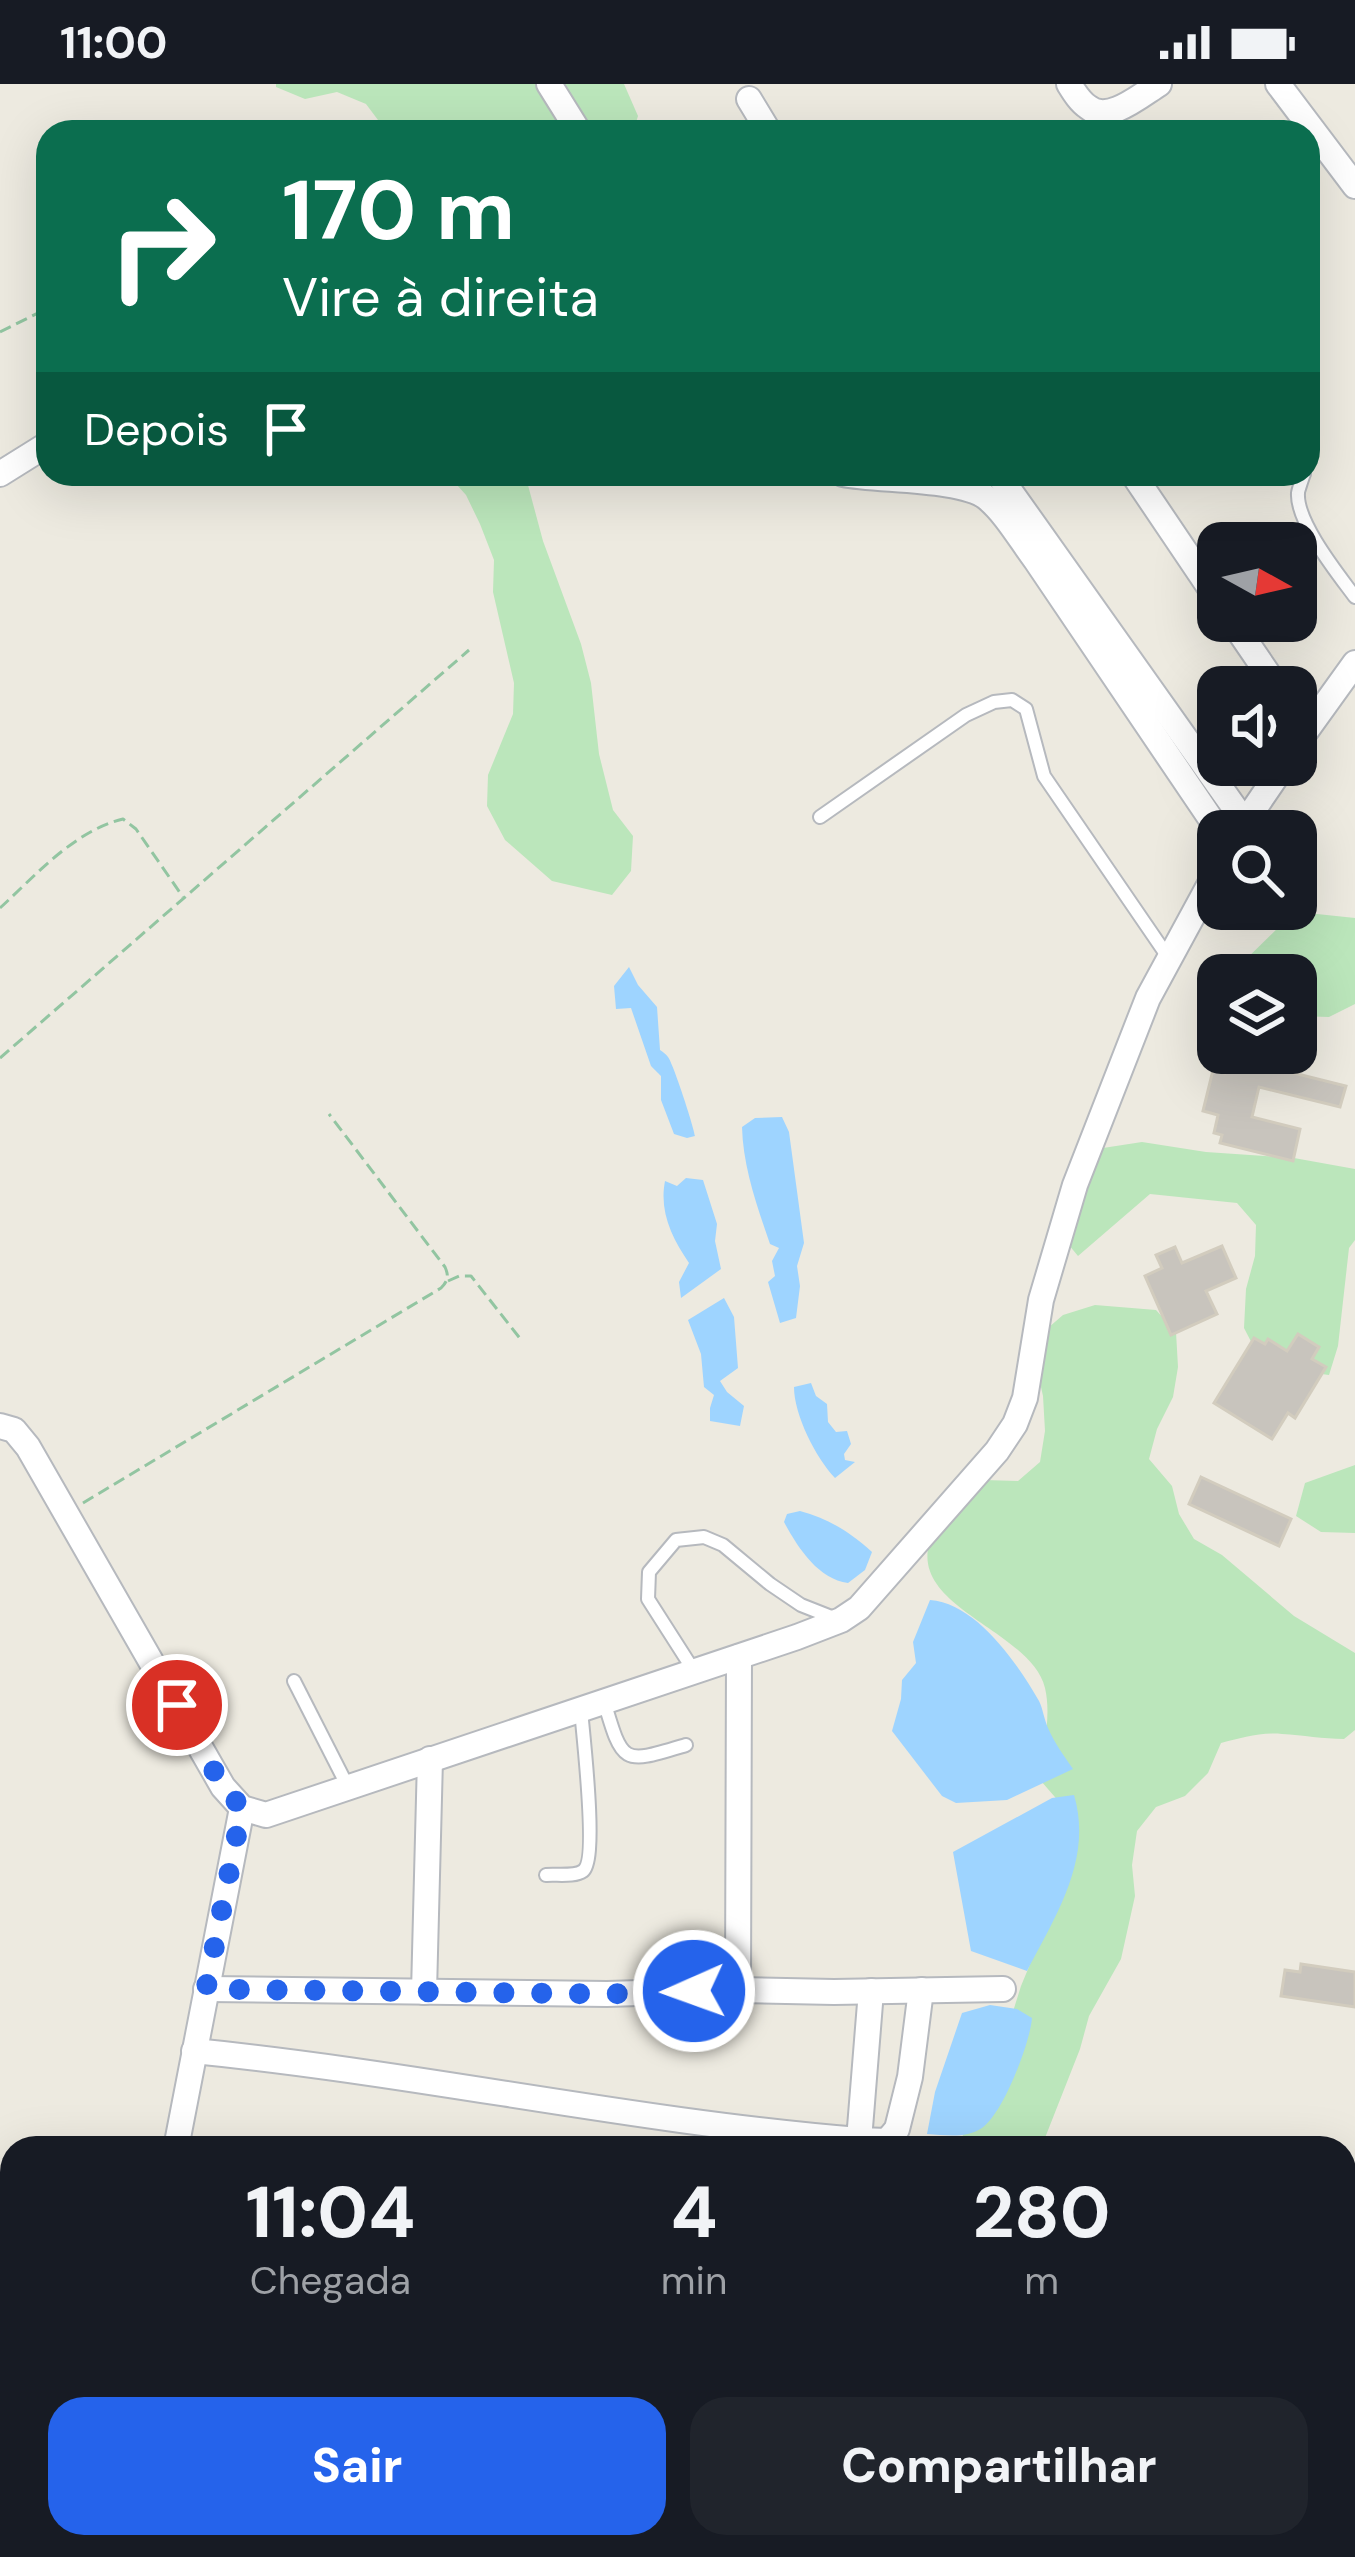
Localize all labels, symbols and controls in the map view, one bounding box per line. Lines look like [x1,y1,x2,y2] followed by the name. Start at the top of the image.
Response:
[60,13,168,72] text: 11:00
[282,156,515,265] text: 170 m
[84,168,240,324] icon: right
[282,262,599,333] text: Vire à direita
[253,396,319,462] icon: arrive
[84,400,229,459] text: Depois
[1197,522,1317,642] north arrow
[1197,522,1317,1074] map controls
[1197,666,1317,786] button: sound
[1197,810,1317,930] button: search
[1197,954,1317,1074] button: layers
[126,1654,228,1756] pin
[144,1672,210,1738] icon: arrive
[631,1928,757,2054] position arrow
[245,2166,415,2259] text: 11:04
[670,2166,718,2259] text: 4
[973,2166,1111,2259] text: 280
[250,2255,411,2306] text: Chegada
[661,2255,727,2306] text: min
[1024,2255,1059,2306] text: m
[48,2397,666,2535] button: Sair
[690,2397,1308,2535] button: Compartilhar

